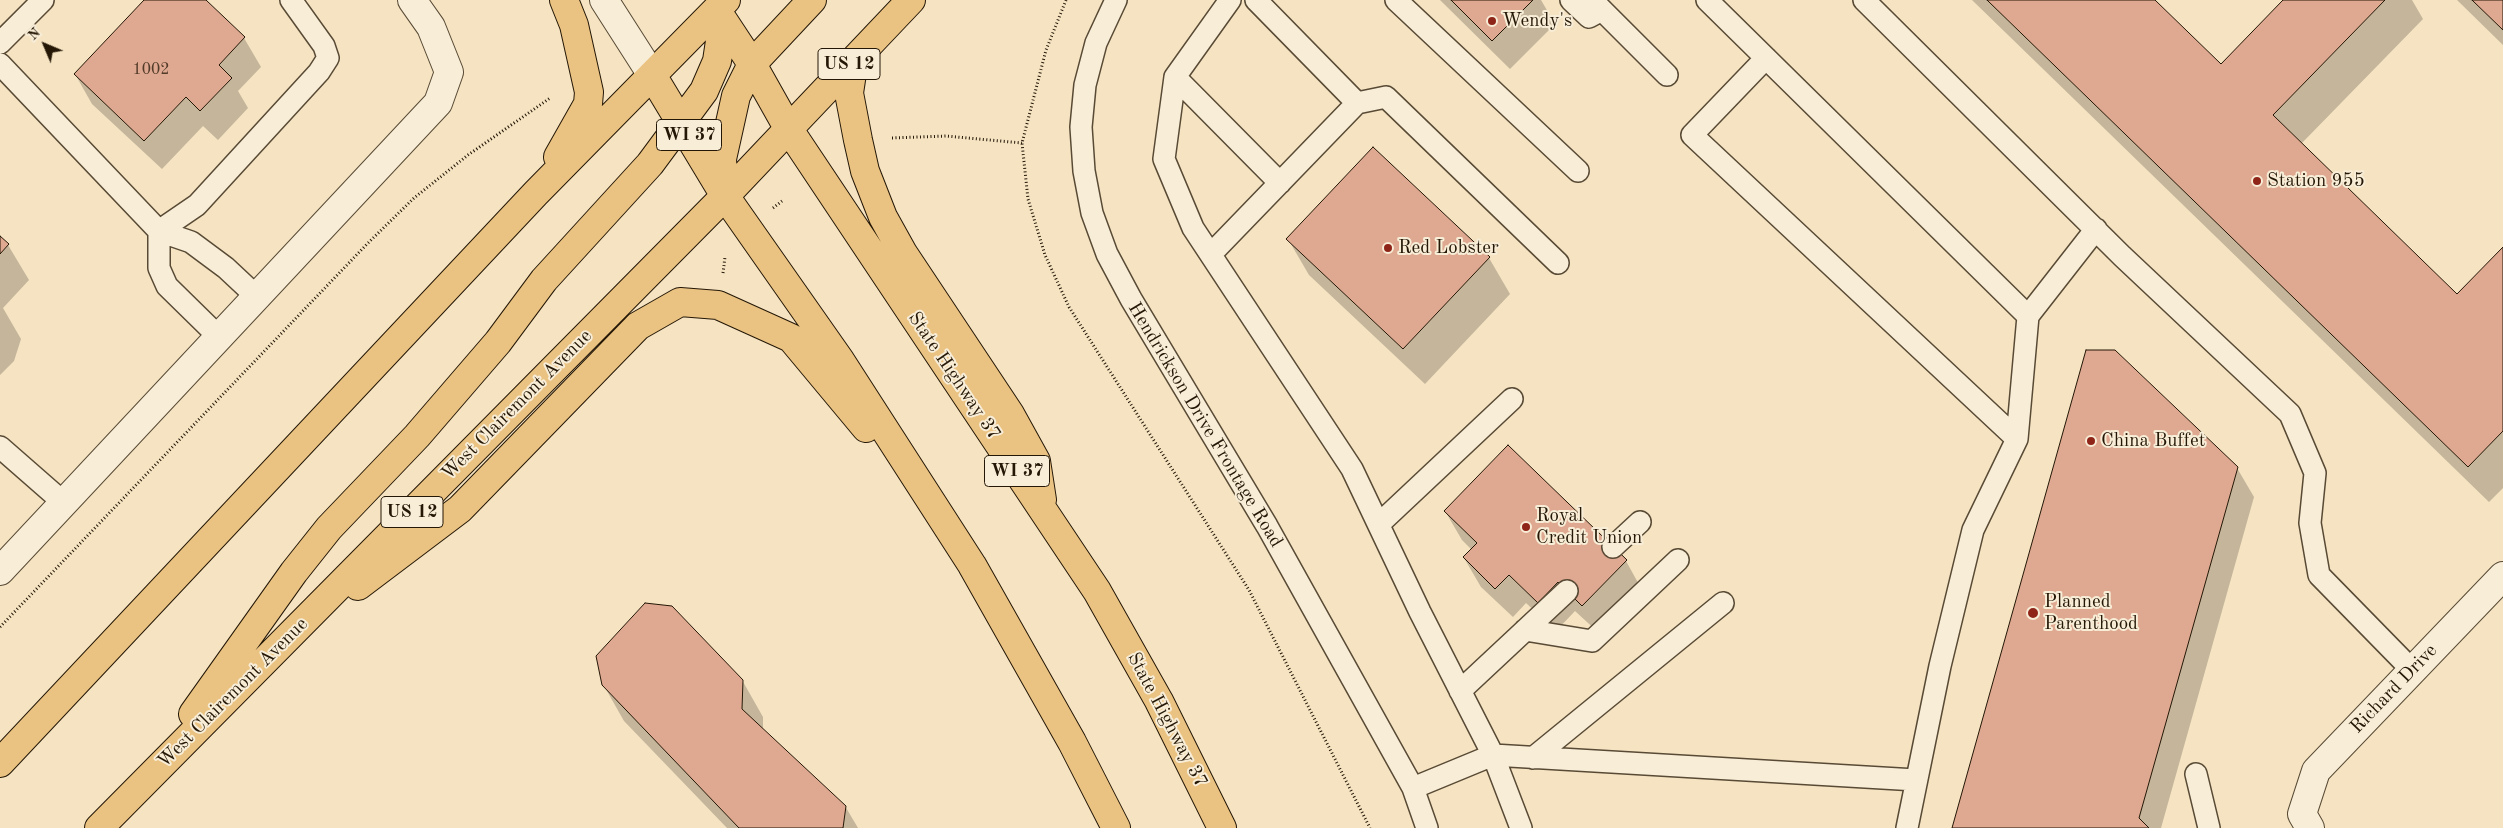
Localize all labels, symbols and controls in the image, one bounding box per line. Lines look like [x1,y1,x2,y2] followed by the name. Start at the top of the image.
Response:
[1502,10,1572,32] place label: Wendy's
[1486,15,1498,27] marker: Wendy's
[20,20,70,70] north arrow
[26,26,43,43] text: N
[818,49,880,80] road number: US 12
[132,60,170,80] house number: 1002
[656,120,722,150] road number: WI 37
[2267,170,2365,192] place label: Station 955
[2251,175,2263,187] marker: Station 955
[1398,237,1499,259] place label: Red Lobster
[1382,242,1394,254] marker: Red Lobster
[1123,298,1287,552] street label: Hendrickson Drive Frontage Road
[903,308,1005,444] street label: State Highway 37
[437,325,597,485] street label: West Clairemont Avenue
[2101,430,2205,452] place label: China Buffet
[2085,435,2097,447] marker: China Buffet
[984,456,1050,486] road number: WI 37
[381,497,443,528] road number: US 12
[1536,505,1642,549] place label: Royal Credit Union
[1520,521,1532,533] marker: Royal Credit Union
[2044,591,2138,635] place label: Planned Parenthood
[2026,606,2040,620] marker: Planned Parenthood
[153,613,313,773] street label: West Clairemont Avenue
[2346,640,2442,738] street label: Richard Drive
[1122,648,1212,792] street label: State Highway 37

